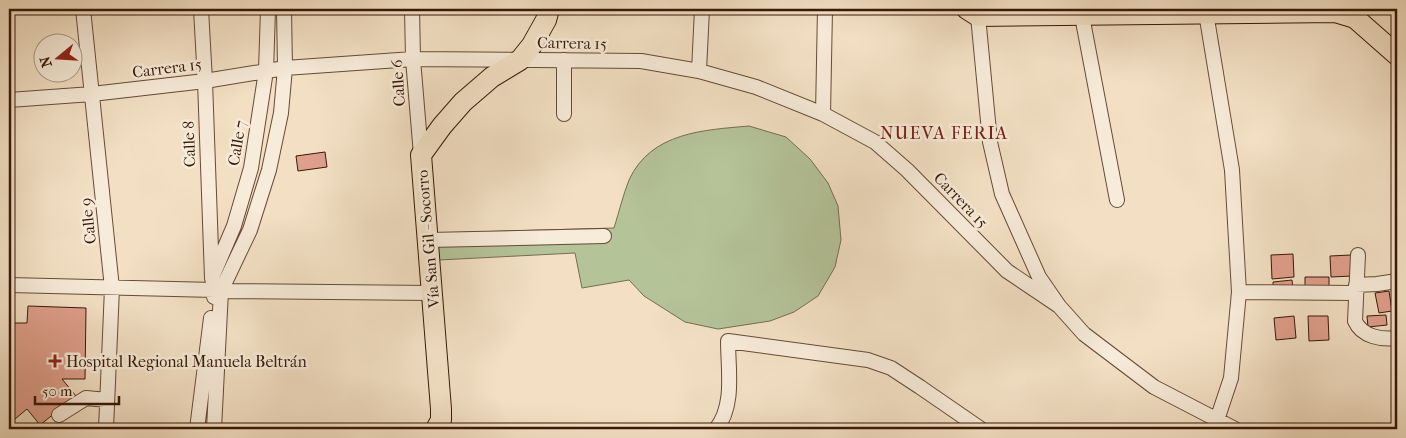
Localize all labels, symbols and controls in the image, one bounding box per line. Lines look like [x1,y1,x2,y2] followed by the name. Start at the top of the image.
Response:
[32,32,82,82] north arrow
[537,33,607,53] street label: Carrera 15
[36,54,56,70] text: N
[131,54,203,82] street label: Carrera 15
[387,59,409,107] street label: Calle 6
[224,118,250,167] street label: Calle 7
[179,121,199,167] street label: Calle 8
[880,123,1008,144] district label: NUEVA FERIA
[930,168,992,232] street label: Carrera 15
[412,169,444,310] street label: Vía San Gil - Socorro
[76,197,100,245] street label: Calle 9
[66,352,308,371] place label: Hospital Regional Manuela Beltrán
[48,354,62,368] marker: Hospital Regional Manuela Beltrán
[35,373,119,405] scale bar
[42,382,73,400] text: 50 m

